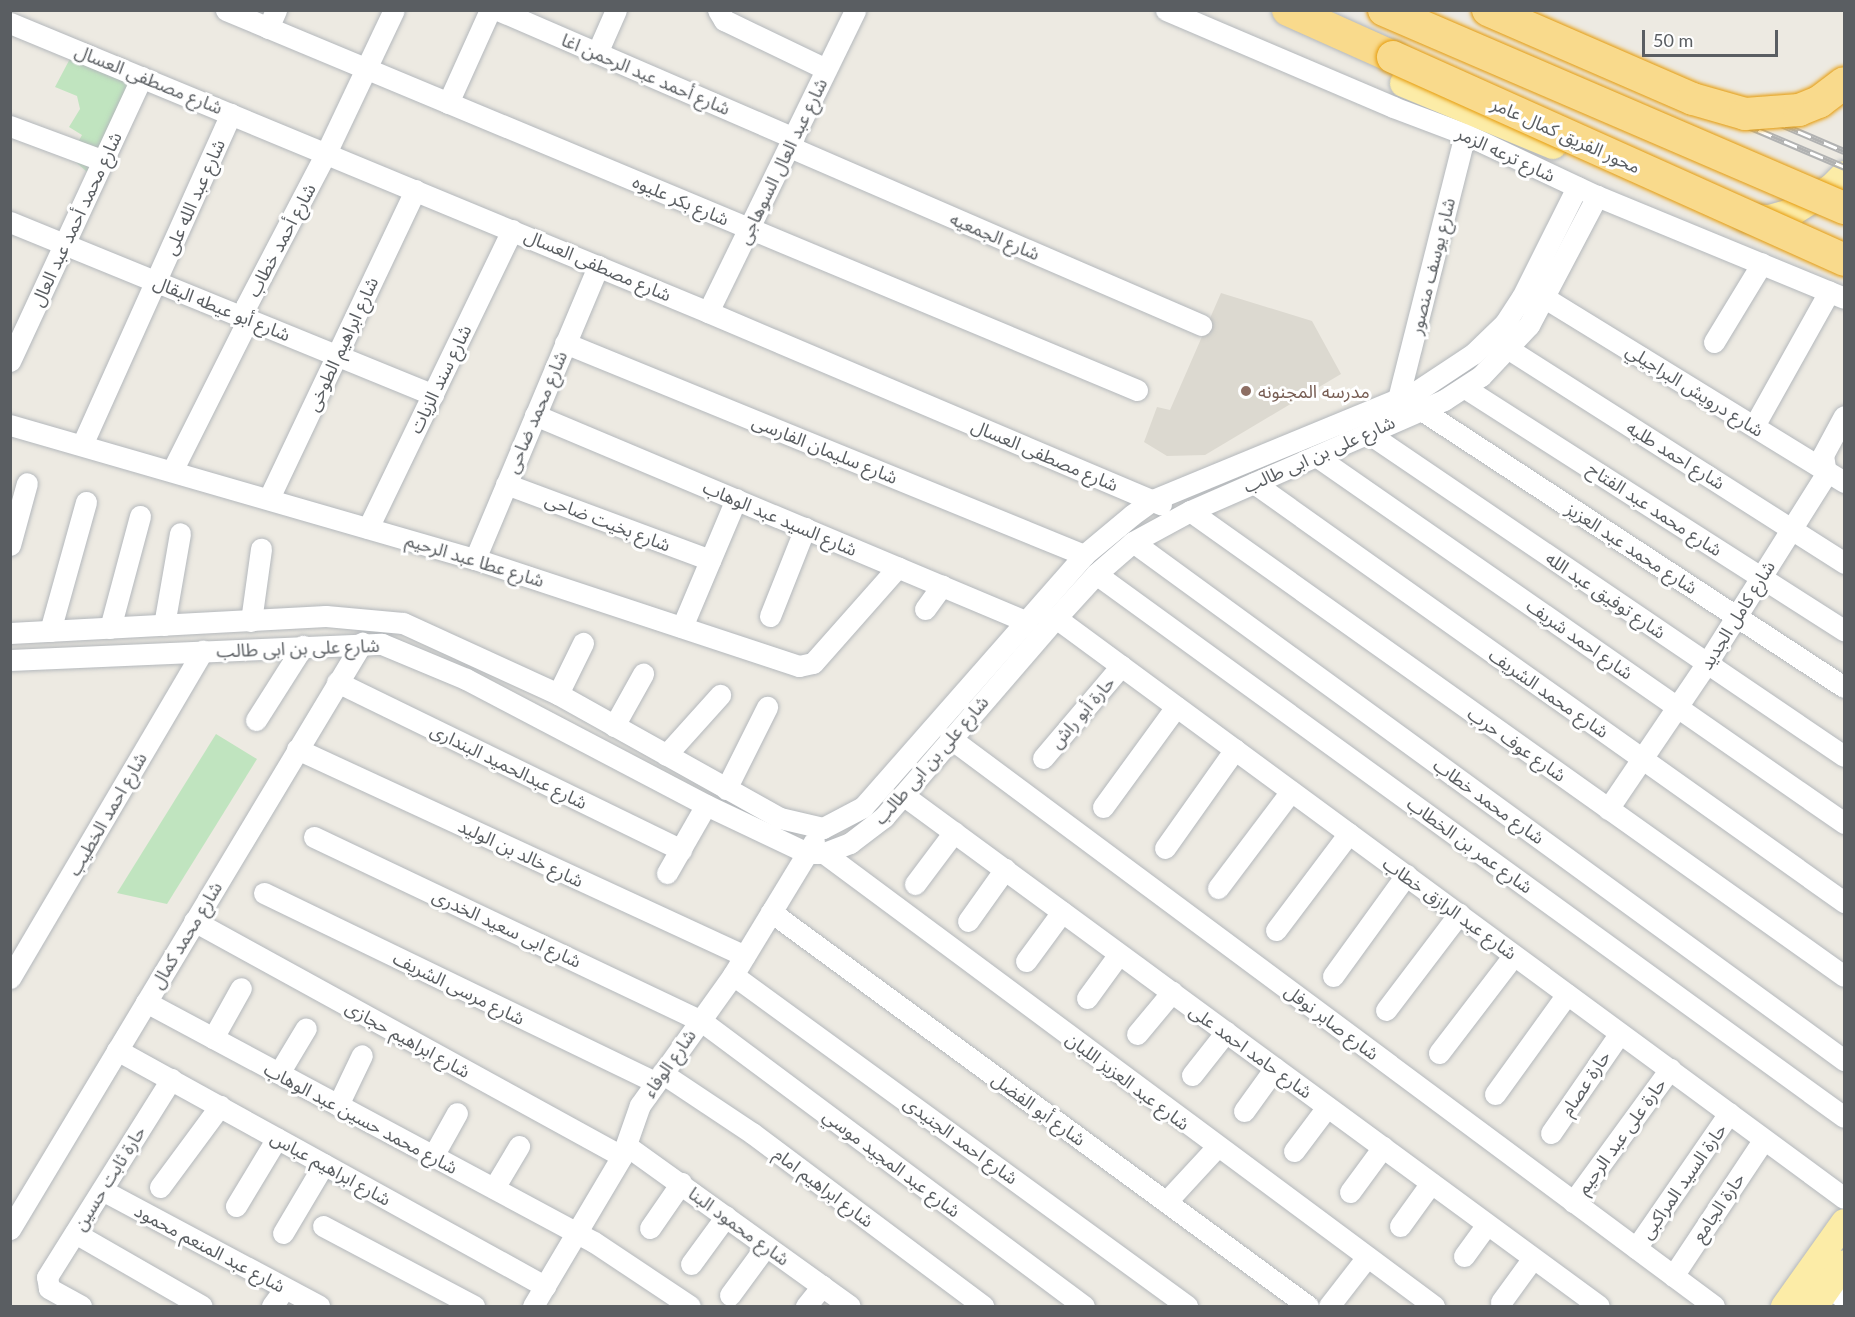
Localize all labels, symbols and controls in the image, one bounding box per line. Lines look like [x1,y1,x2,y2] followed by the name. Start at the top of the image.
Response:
[1645,18,1782,56] scale bar
[558,29,734,119] street label: شارع أحمد عبد الرحمن اغا
[1653,29,1693,51] text: 50 m
[72,40,226,118] street label: شارع مصطفى العسال
[732,74,832,248] street label: شارع عبد العال السوهاجى
[1488,92,1644,178] street label: محور الفريق كمال عامر
[1453,122,1559,186] street label: شارع ترعه الزمر
[26,128,126,310] street label: شارع محمد أحمد عبد العال
[159,136,229,258] street label: شارع عبد الله على
[630,170,732,230] street label: شارع بكر عليوه
[242,179,320,301] street label: شارع أحمد خطاب
[1405,196,1459,336] street label: شارع يوسف منصور
[947,207,1043,265] street label: شارع الجمعيه
[521,224,675,306] street label: شارع مصطفى العسال
[150,271,294,345] street label: شارع أبو عيطه البقال
[301,273,383,415] street label: شارع ابراهيم الطوخى
[404,321,476,437] street label: شارع سند الزيات
[1622,339,1768,441] street label: شارع درويش البراجيلي
[501,348,571,476] street label: شارع محمد ضاحى
[1258,380,1370,402] place label: مدرسه المجنونه
[1239,384,1253,398] marker: مدرسه المجنونه
[749,410,901,488] street label: شارع سليمان الفارسى
[1240,411,1398,497] street label: شارع على بن ابى طالب
[968,414,1122,496] street label: شارع مصطفى العسال
[1623,416,1729,494] street label: شارع احمد طلبه
[1584,457,1726,561] street label: شارع محمد عبد الفتاح
[700,476,860,560] street label: شارع السيد عبد الوهاب
[542,488,674,556] street label: شارع بخيت ضاحى
[1562,498,1702,598] street label: شارع محمد عبد العزيز
[403,529,547,591] street label: شارع عطا عبد الرحيم
[1542,547,1670,643] street label: شارع توفيق عبد الله
[1695,556,1779,674] street label: شارع كامل الجديد
[1523,594,1637,684] street label: شارع احمد شريف
[216,634,380,662] street label: شارع على بن ابى طالب
[1485,644,1613,742] street label: شارع محمد الشريف
[1045,672,1119,752] street label: حارة أبو راش
[869,691,993,829] street label: شارع على بن ابى طالب
[1464,702,1570,786] street label: شارع عوف حرب
[427,719,591,813] street label: شارع عبدالحميد البندارى
[63,749,151,879] street label: شارع احمد الخطيب
[1429,754,1549,848] street label: شارع محمد خطاب
[1403,792,1537,898] street label: شارع عمر بن الخطاب
[455,815,587,891] street label: شارع خالد بن الوليد
[1379,852,1521,964] street label: شارع عبد الرازق خطاب
[146,878,226,992] street label: شارع محمد كمال
[429,884,585,972] street label: شارع ابى سعيد الخدرى
[390,947,528,1029] street label: شارع مرسى الشريف
[1281,980,1383,1064] street label: شارع صابر نوفل
[342,996,474,1082] street label: شارع ابراهيم حجازى
[1185,999,1317,1103] street label: شارع حامد احمد على
[638,1025,700,1101] street label: شارع الوفاء
[1062,1027,1194,1135] street label: شارع عبد العزيز اللبان
[1555,1046,1615,1120] street label: حارة عصام
[261,1058,461,1178] street label: شارع محمد حسين عبد الوهاب
[988,1068,1090,1150] street label: شارع أبو الفضل
[1572,1074,1670,1198] street label: حارة على عبد الرحيم
[900,1091,1022,1189] street label: شارع احمد الجنيدى
[819,1104,965,1222] street label: شارع عبد المجيد موسي
[1635,1119,1731,1243] street label: حارة السيد المراكبى
[68,1122,150,1234] street label: حارة ثابت حسين
[267,1126,395,1210] street label: شارع ابراهيم عباس
[770,1142,878,1232] street label: شارع ابراهيم امام
[1687,1169,1749,1245] street label: حارة الجامع
[684,1182,794,1270] street label: شارع محمود البنا
[131,1199,289,1297] street label: شارع عبد المنعم محمود

